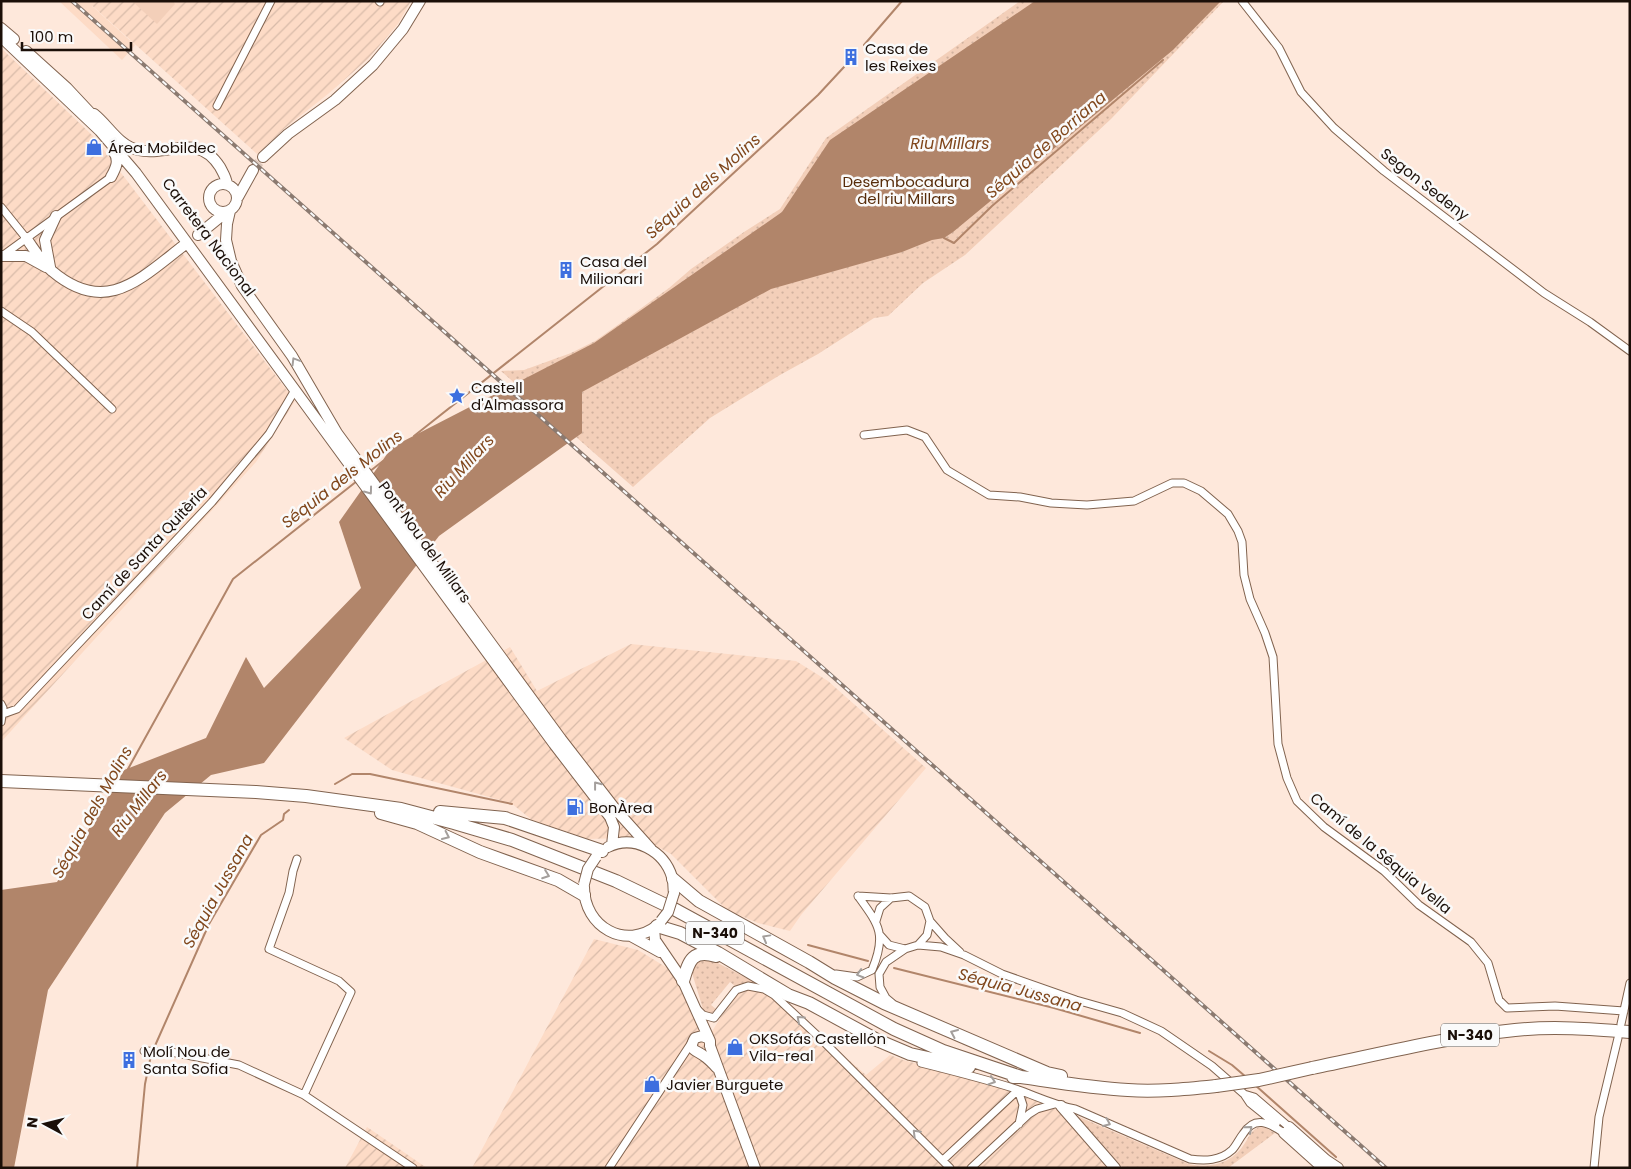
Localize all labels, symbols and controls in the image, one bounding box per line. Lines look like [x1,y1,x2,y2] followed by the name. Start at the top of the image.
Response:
[22,20,131,52] scale bar
[30,26,73,47] text: 100 m
[865,38,936,76] place label: Casa de les Reixes
[841,47,861,67] building icon: Casa de les Reixes
[981,86,1111,204] water label: Séquia de Borriana
[640,128,766,244] water label: Séquia dels Molins
[910,132,990,155] water label: Riu Millars
[84,137,104,157] shop icon: Área Mobildec
[108,137,216,158] place label: Área Mobildec
[1376,143,1474,226] street label: Segon Sedeny
[843,171,969,209] park label: Desembocadura del riu Millars
[158,173,260,301] street label: Carretera Nacional
[580,251,647,289] place label: Casa del Milionari
[556,260,576,280] building icon: Casa del Milionari
[292,357,302,366] one-way arrow
[471,377,564,415] place label: Castell d'Almassora
[447,386,467,406] place icon: Castell d'Almassora
[277,424,407,534] water label: Séquia dels Molins
[429,429,499,503] water label: Riu Millars
[374,477,476,607] street label: Pont Nou del Millars
[76,482,212,624] street label: Camí de Santa Quitèria
[364,485,372,494] one-way arrow
[46,742,138,882] water label: Séquia dels Molins
[105,765,173,841] water label: Riu Millars
[594,782,603,791] one-way arrow
[1306,787,1456,919] street label: Camí de la Séquia Vella
[565,797,585,817] fuel station icon: BonÀrea
[589,797,653,818] place label: BonÀrea
[441,829,450,840] one-way arrow
[177,830,259,952] water label: Séquia Jussana
[541,869,550,879] one-way arrow
[686,921,744,944] road number: N-340
[762,934,771,944] one-way arrow
[956,962,1085,1018] water label: Séquia Jussana
[856,969,865,979] one-way arrow
[796,1016,805,1025] one-way arrow
[1441,1024,1499,1046] road number: N-340
[749,1028,886,1066] place label: OKSofás Castellón Vila-real
[950,1028,959,1039] one-way arrow
[725,1037,745,1057] shop icon: OKSofás Castellón Vila-real
[143,1041,230,1079] place label: Molí Nou de Santa Sofia
[119,1050,139,1070] building icon: Molí Nou de Santa Sofia
[642,1074,662,1094] shop icon: Javier Burguete
[666,1074,783,1095] place label: Javier Burguete
[988,1076,996,1086] one-way arrow
[20,1099,70,1149] north arrow
[22,1116,43,1129] text: N
[1102,1116,1111,1127] one-way arrow
[1243,1126,1252,1135] one-way arrow
[913,1130,922,1139] one-way arrow

